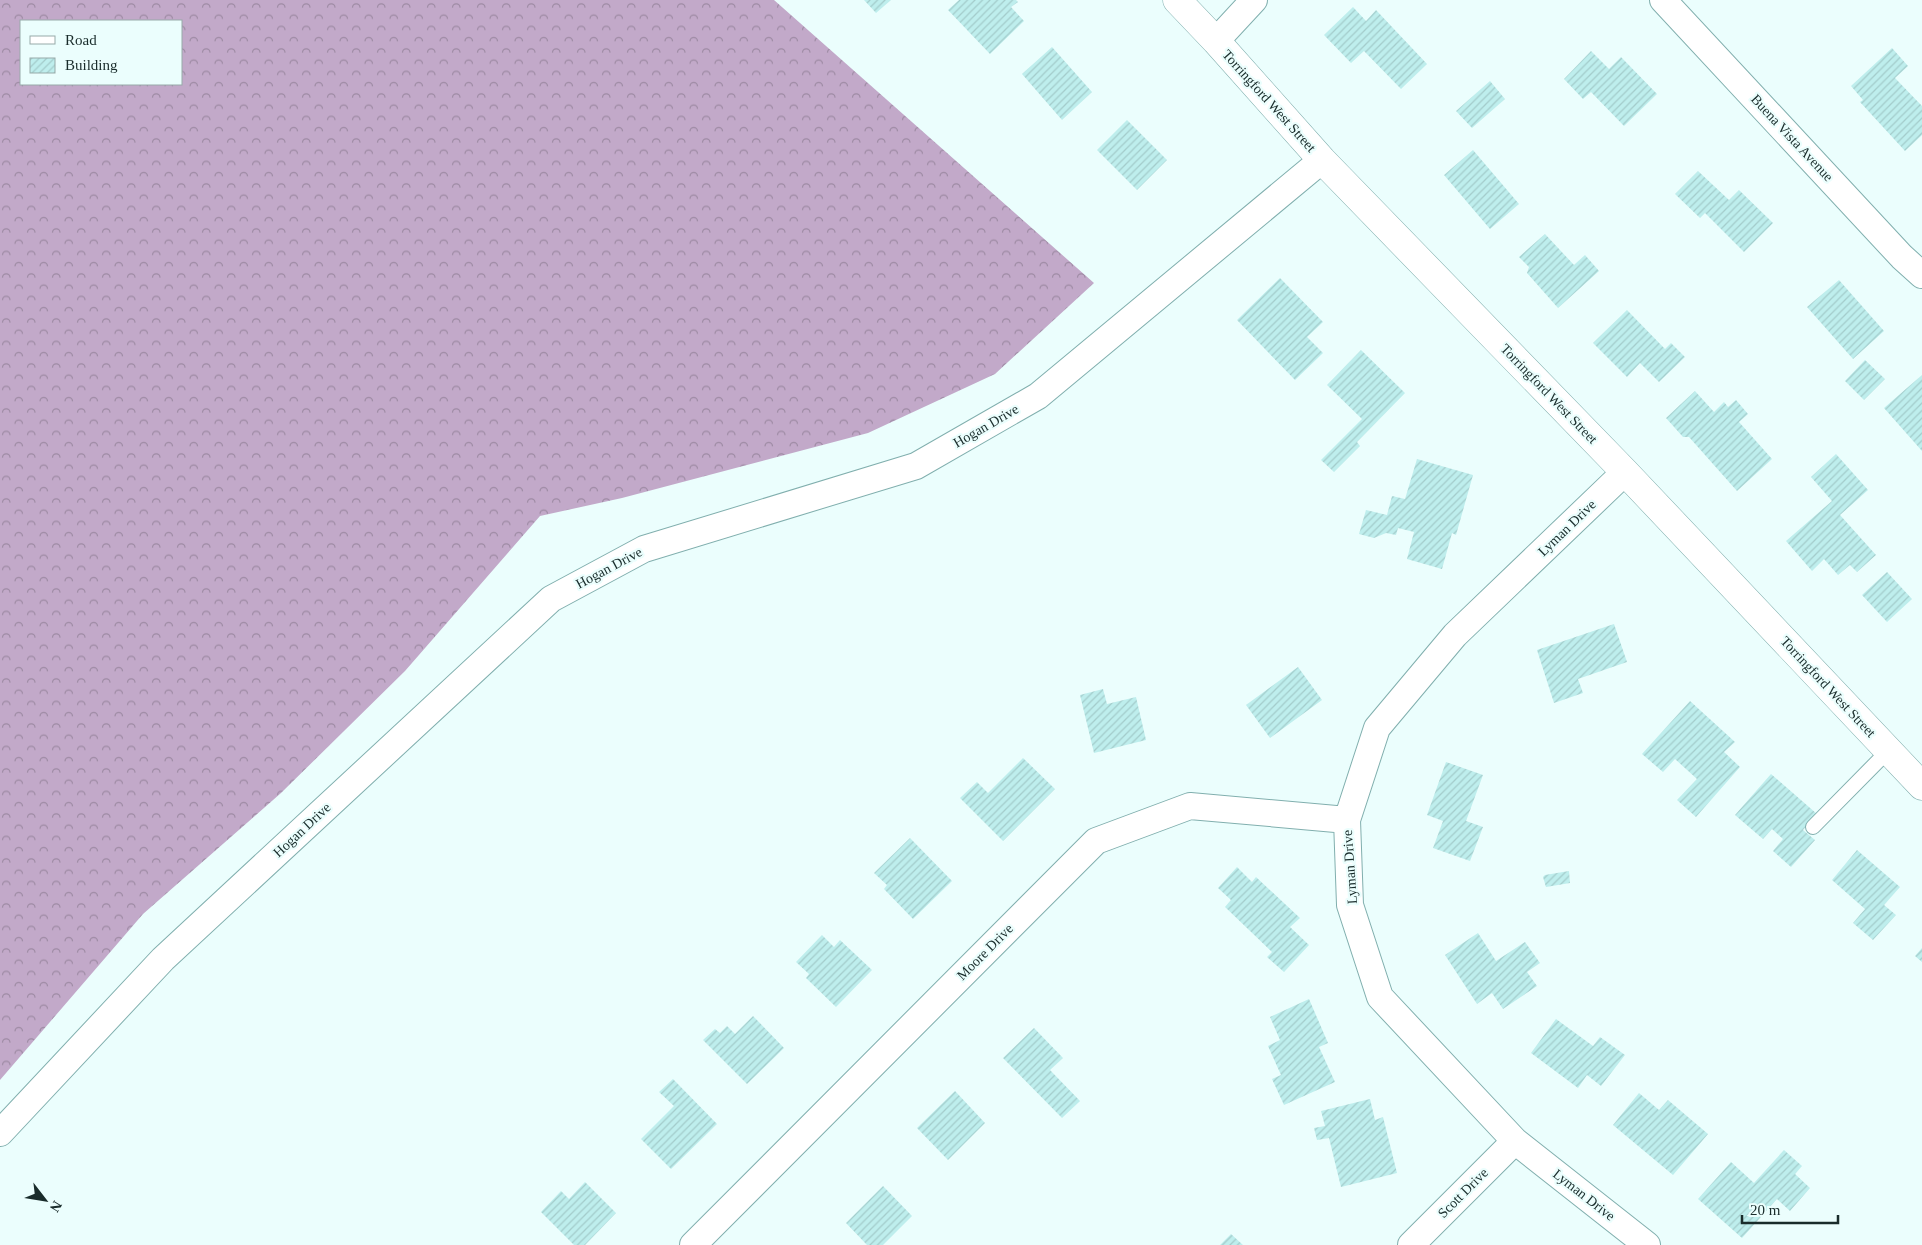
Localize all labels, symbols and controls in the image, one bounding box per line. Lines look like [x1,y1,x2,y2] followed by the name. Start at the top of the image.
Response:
[20,20,182,85] legend
[65,32,97,48] text: Road
[1219,47,1319,155] street label: Torringford West Street
[65,57,118,73] text: Building
[1748,92,1836,184] street label: Buena Vista Avenue
[1498,341,1600,447] street label: Torringford West Street
[951,401,1021,451] street label: Hogan Drive
[1535,497,1599,559] street label: Lyman Drive
[573,544,645,592] street label: Hogan Drive
[1777,634,1879,741] street label: Torringford West Street
[270,800,334,860] street label: Hogan Drive
[1340,829,1360,905] street label: Lyman Drive
[954,921,1016,983] street label: Moore Drive
[1435,1165,1491,1221] street label: Scott Drive
[1550,1166,1618,1224] street label: Lyman Drive
[20,1175,70,1225] north arrow
[1742,1192,1838,1224] scale bar
[47,1198,65,1215] text: N
[1750,1202,1781,1218] text: 20 m

